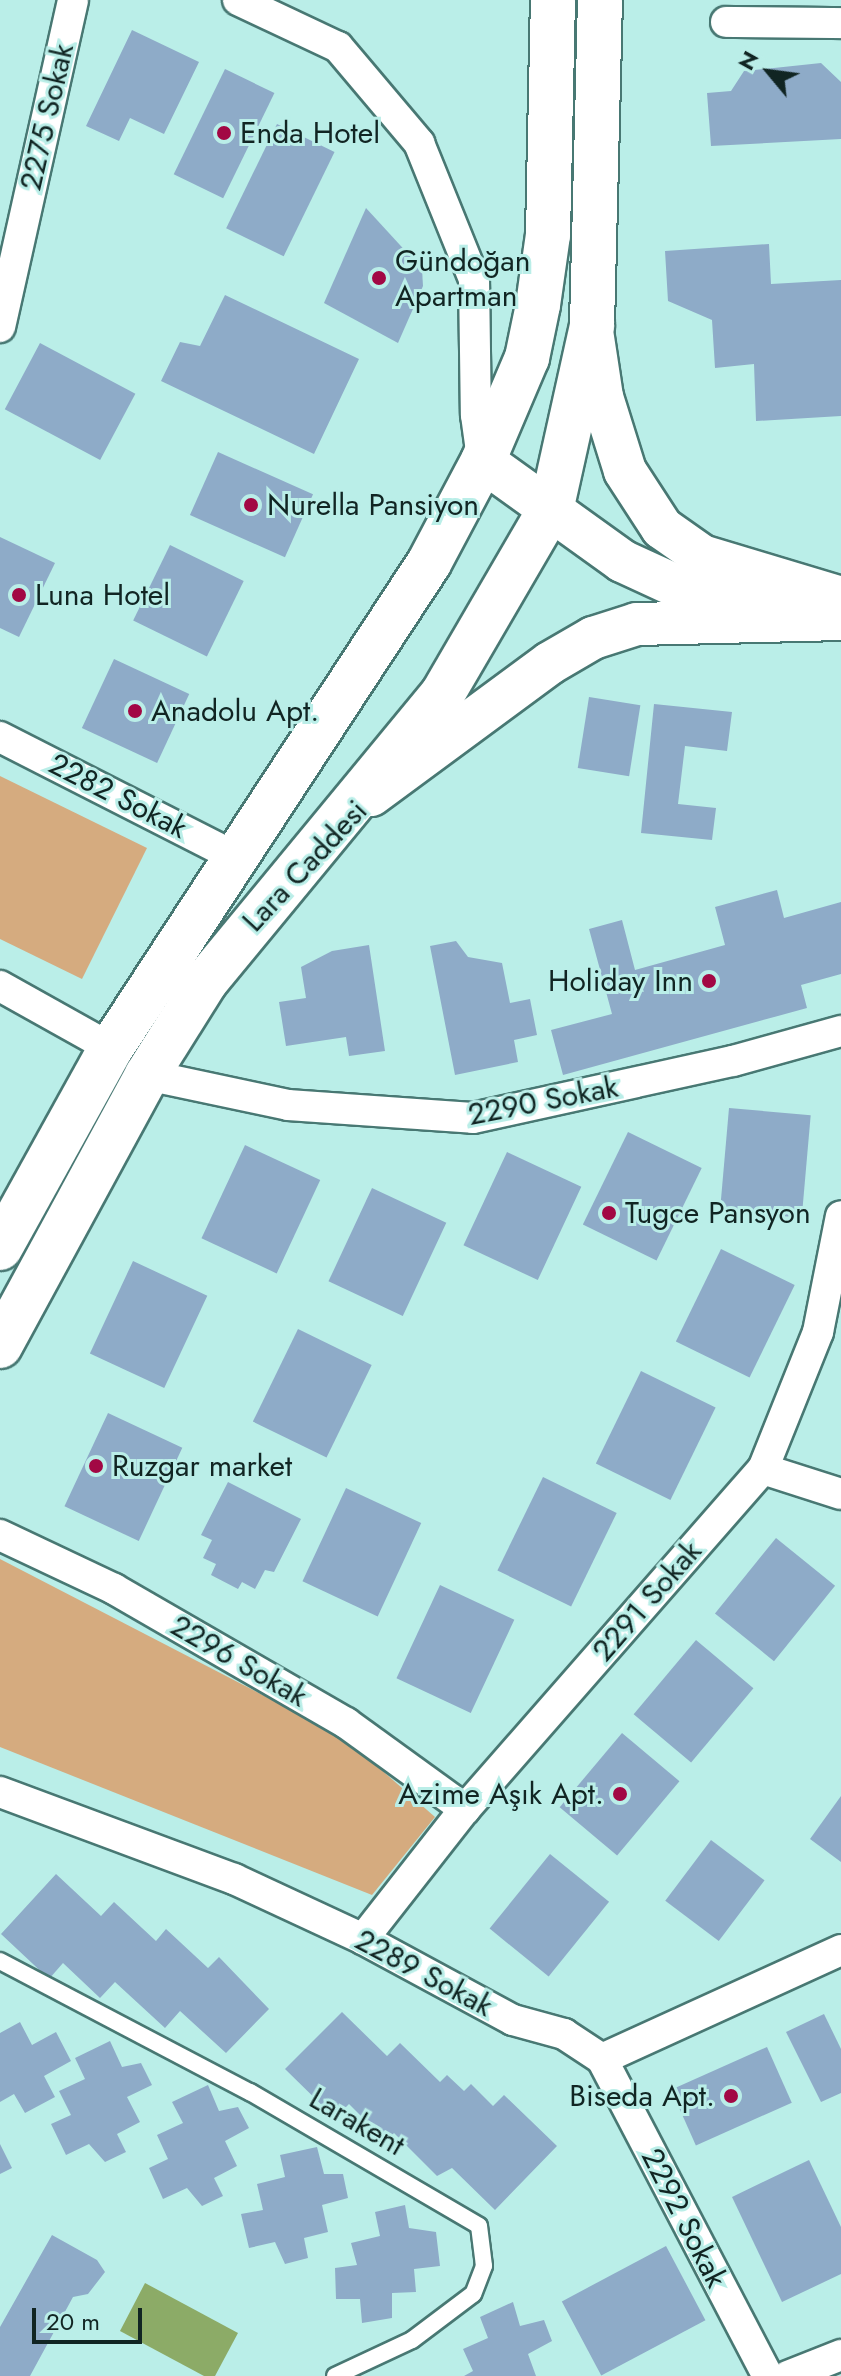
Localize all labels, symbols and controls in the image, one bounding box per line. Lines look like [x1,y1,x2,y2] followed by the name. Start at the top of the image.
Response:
[729,32,809,112] north arrow
[13,40,81,194] street label: 2275 Sokak
[730,45,766,76] text: N
[240,115,380,151] place label: Enda Hotel
[215,124,233,142] marker: Enda Hotel
[395,243,531,314] place label: Gündoğan Apartman
[370,269,388,287] marker: Gündoğan Apartman
[267,487,479,523] place label: Nurella Pansiyon
[242,496,260,514] marker: Nurella Pansiyon
[35,577,170,613] place label: Luna Hotel
[10,586,28,604] marker: Luna Hotel
[151,693,319,729] place label: Anadolu Apt.
[126,702,144,720] marker: Anadolu Apt.
[43,746,193,846] street label: 2282 Sokak
[235,793,375,939] street label: Lara Caddesi
[548,963,693,999] place label: Holiday Inn
[700,972,718,990] marker: Holiday Inn
[465,1069,621,1133] street label: 2290 Sokak
[625,1195,811,1231] place label: Tugce Pansyon
[600,1204,618,1222] marker: Tugce Pansyon
[112,1448,292,1484] place label: Ruzgar market
[87,1457,105,1475] marker: Ruzgar market
[585,1534,709,1668] street label: 2291 Sokak
[164,1608,314,1714] street label: 2296 Sokak
[398,1776,604,1812] place label: Azime Aşık Apt.
[611,1785,629,1803] marker: Azime Aşık Apt.
[349,1922,499,2024] street label: 2289 Sokak
[569,2078,715,2114] place label: Biseda Apt.
[303,2080,411,2164] street label: Larakent
[722,2087,740,2105] marker: Biseda Apt.
[634,2142,734,2294] street label: 2292 Sokak
[36,2292,146,2342] scale bar
[46,2304,100,2339] text: 20 m

